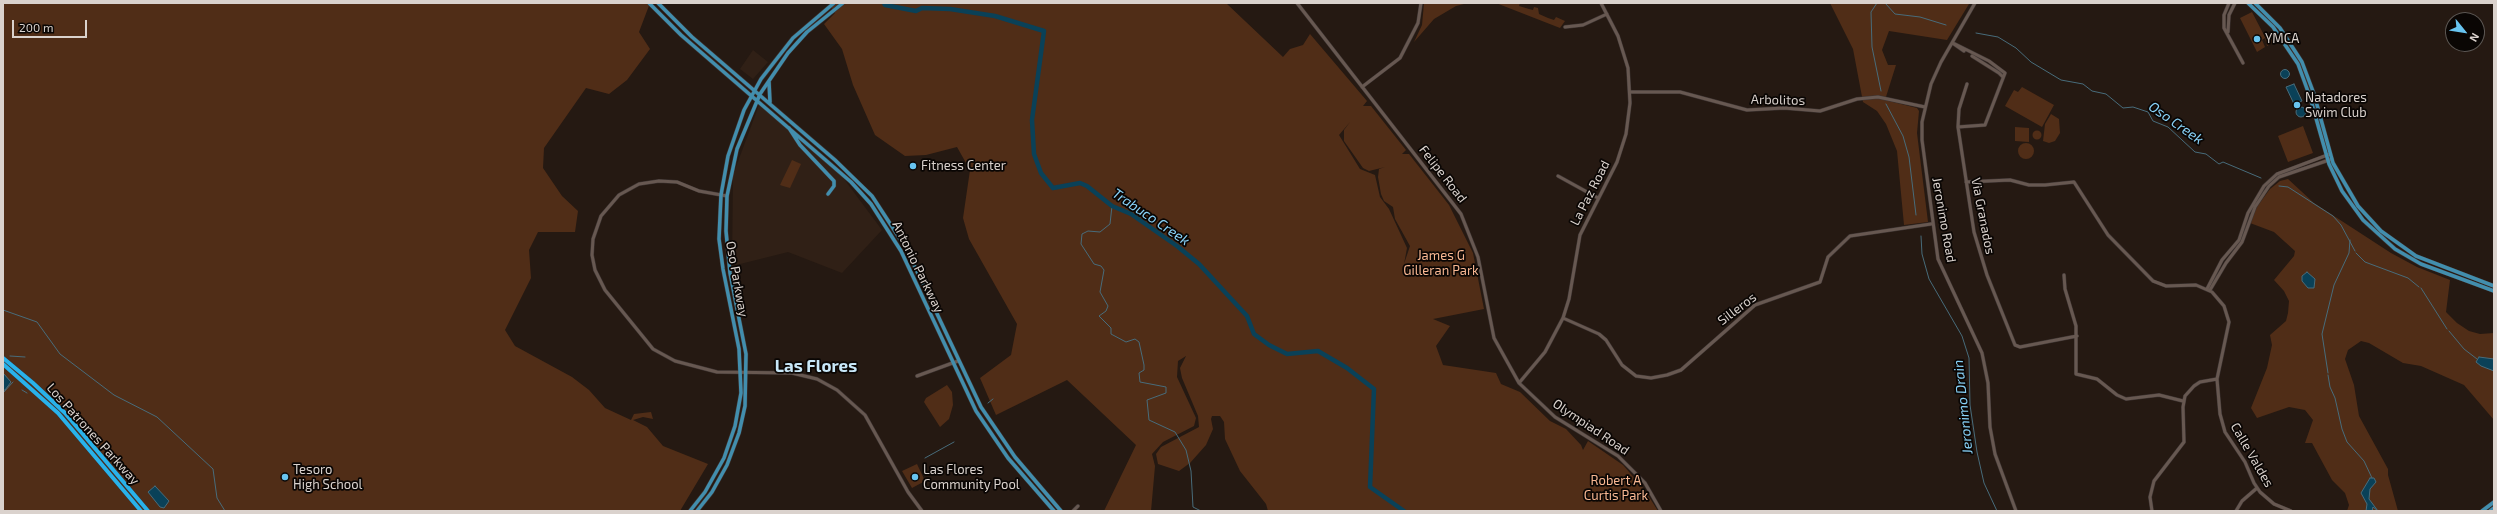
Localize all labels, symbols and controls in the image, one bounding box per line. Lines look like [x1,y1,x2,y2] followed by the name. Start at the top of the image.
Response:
[14,12,89,38] scale bar
[2445,12,2485,52] north arrow
[19,20,53,34] text: 200 m
[2265,31,2299,47] place label: YMCA
[2467,31,2483,44] text: N
[2252,34,2262,44] marker: YMCA
[2305,90,2367,121] place label: Natadores Swim Club
[1751,92,1805,108] street label: Arbolitos
[2145,98,2207,148] water label: Oso Creek
[2292,100,2302,110] marker: Natadores Swim Club
[1416,142,1470,206] street label: Felipe Road
[921,158,1006,174] place label: Fitness Center
[1567,158,1613,228] street label: La Paz Road
[908,161,918,171] marker: Fitness Center
[1929,176,1959,264] street label: Jeronimo Road
[1968,176,1998,256] street label: Via Granados
[1109,185,1193,249] water label: Trabuco Creek
[889,219,947,315] street label: Antonio Parkway
[723,240,751,318] street label: Oso Parkway
[1403,248,1479,279] park label: James G Gilleran Park
[1715,289,1759,329] street label: Silleros
[775,356,857,376] district label: Las Flores
[1950,359,1976,455] water label: Jeronimo Drain
[43,380,143,488] street label: Los Patrones Parkway
[1550,396,1632,458] street label: Olympiad Road
[2227,420,2277,490] street label: Calle Valdes
[293,462,362,493] place label: Tesoro High School
[923,462,1020,493] place label: Las Flores Community Pool
[280,472,290,482] marker: Tesoro High School
[910,472,920,482] marker: Las Flores Community Pool
[1584,473,1648,504] park label: Robert A Curtis Park

